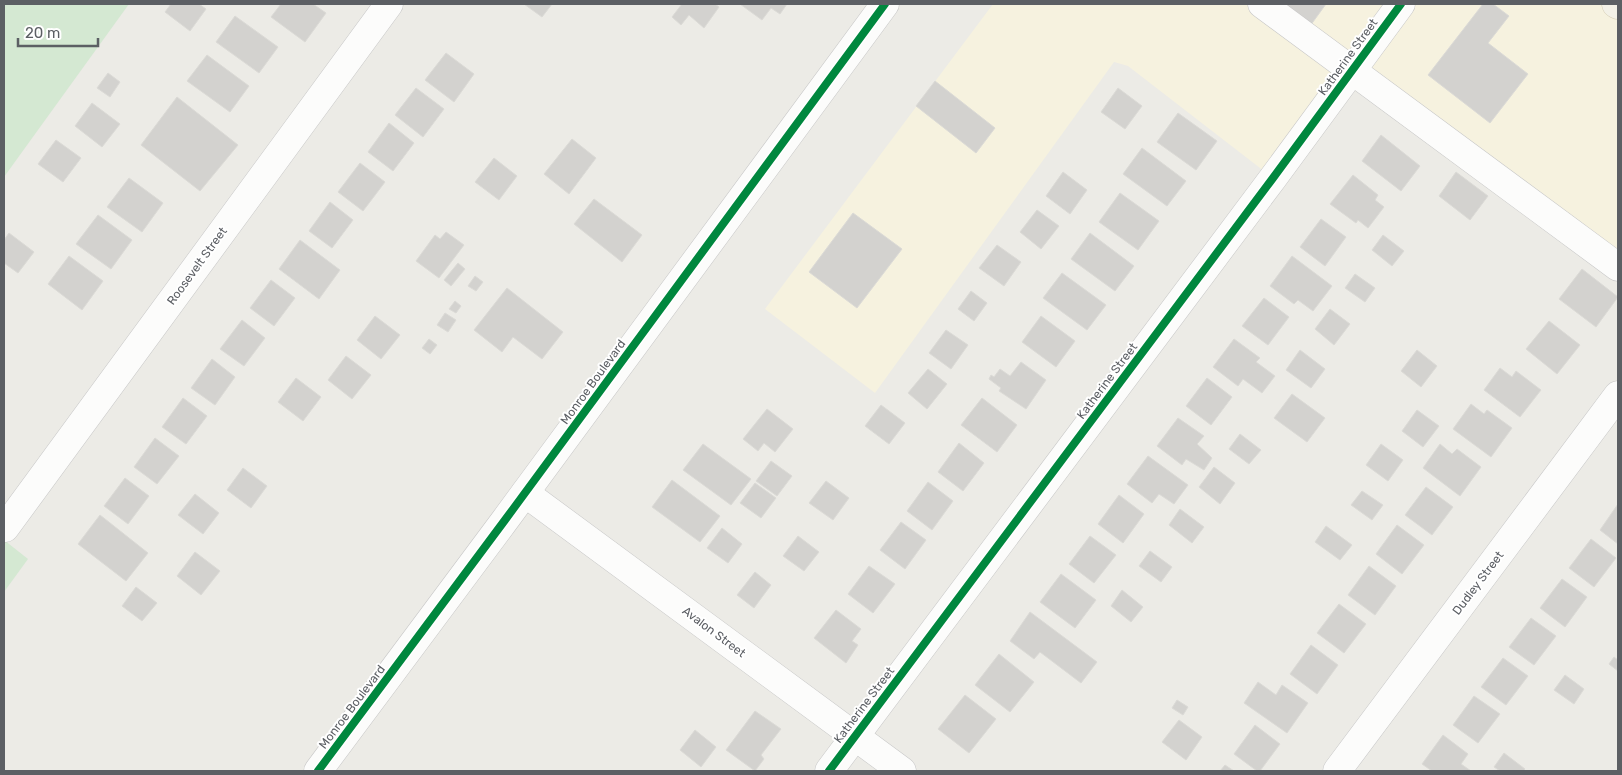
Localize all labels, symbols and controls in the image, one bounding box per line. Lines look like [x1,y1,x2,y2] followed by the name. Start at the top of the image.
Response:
[18,15,98,47] scale bar
[1315,16,1381,98] street label: Katherine Street
[25,24,60,42] text: 20 m
[164,224,230,308] street label: Roosevelt Street
[558,337,628,427] street label: Monroe Boulevard
[1074,340,1140,422] street label: Katherine Street
[1450,548,1507,618] street label: Dudley Street
[680,604,749,660] street label: Avalon Street
[316,663,388,751] street label: Monroe Boulevard
[831,664,897,746] street label: Katherine Street

